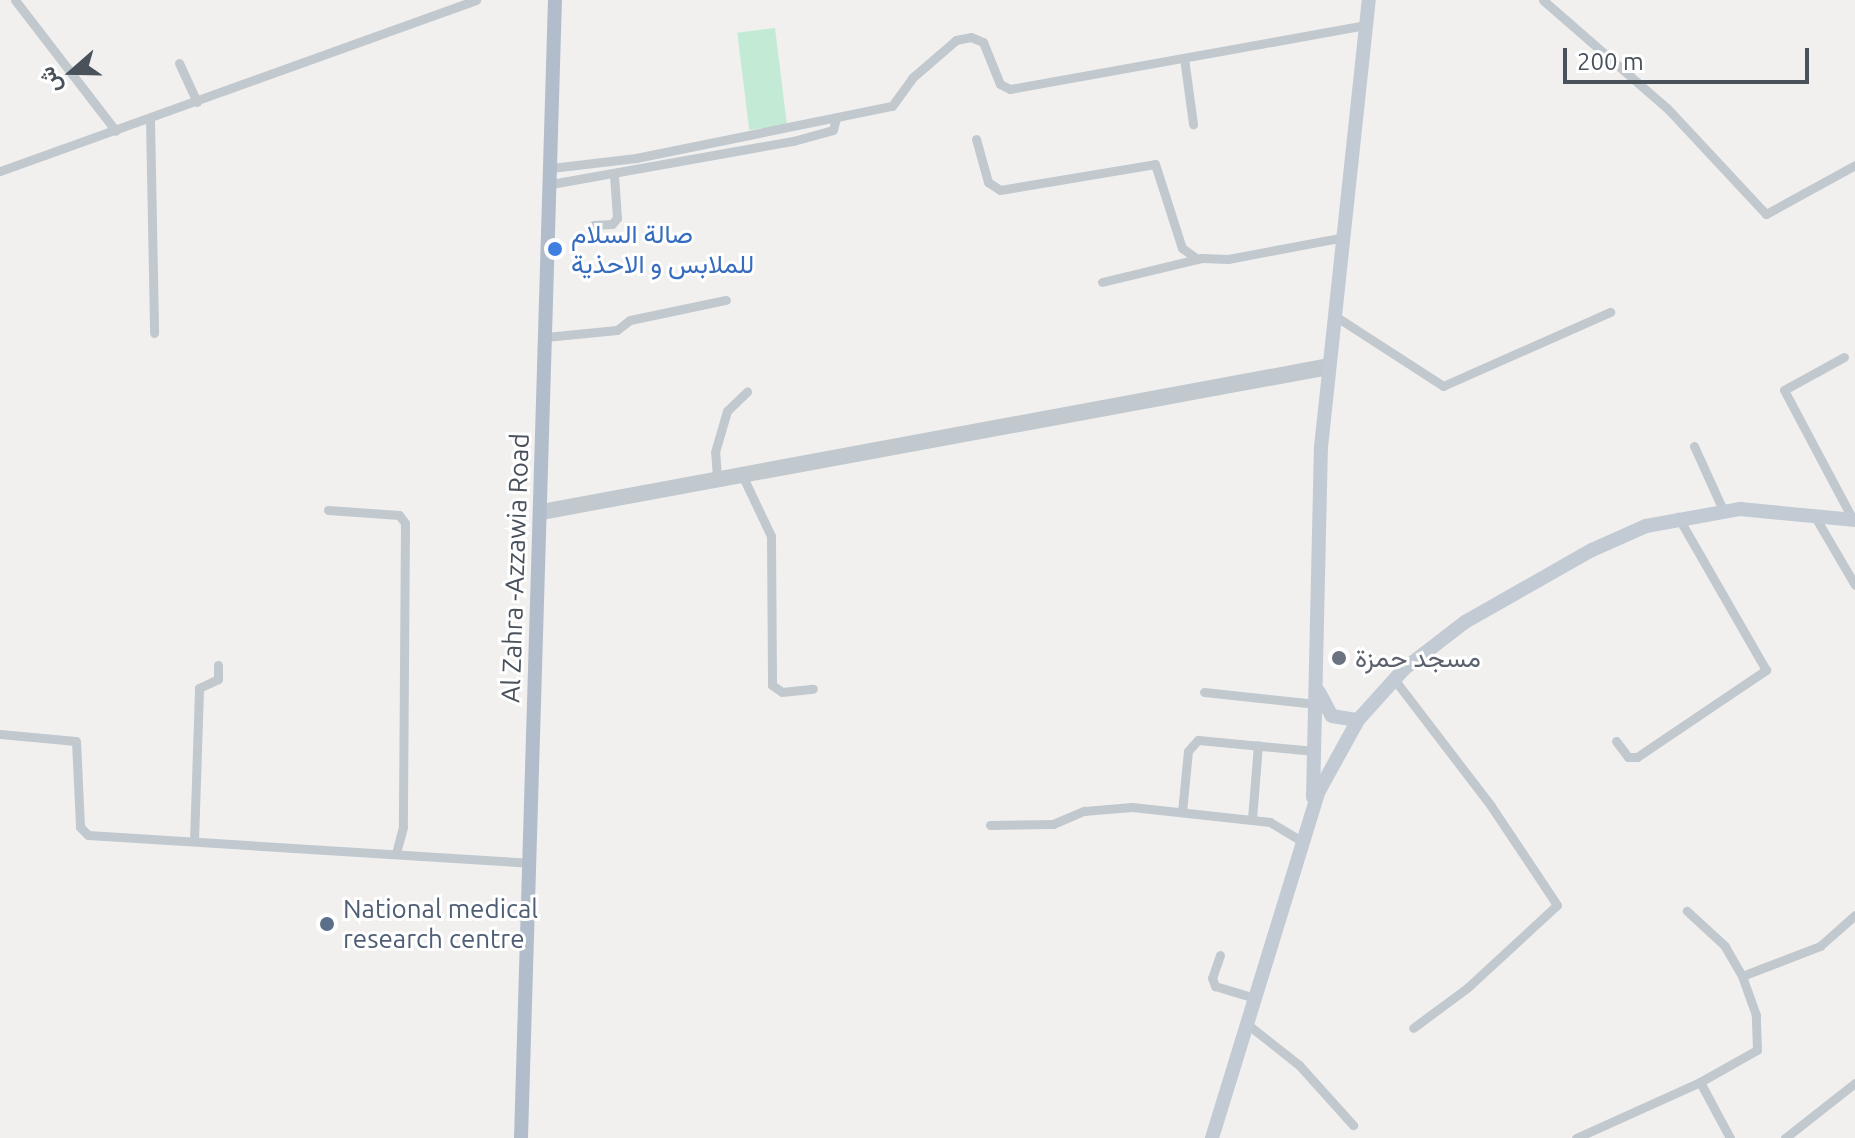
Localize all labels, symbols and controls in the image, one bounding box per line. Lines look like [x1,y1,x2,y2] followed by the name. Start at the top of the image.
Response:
[32,32,112,112] north arrow
[1567,32,1813,82] scale bar
[1577,48,1644,75] text: 200 m
[33,64,65,97] text: ش
[571,218,754,280] place label: صالة السلام للملابس و الاحذية
[546,240,564,258] marker: صالة السلام للملابس و الاحذية
[495,433,535,703] street label: Al Zahra -Azzawia Road
[1355,642,1481,674] place label: مسجد حمزة
[1330,649,1348,667] marker: مسجد حمزة
[343,893,538,954] place label: National medical research centre
[318,915,336,933] marker: National medical research centre

